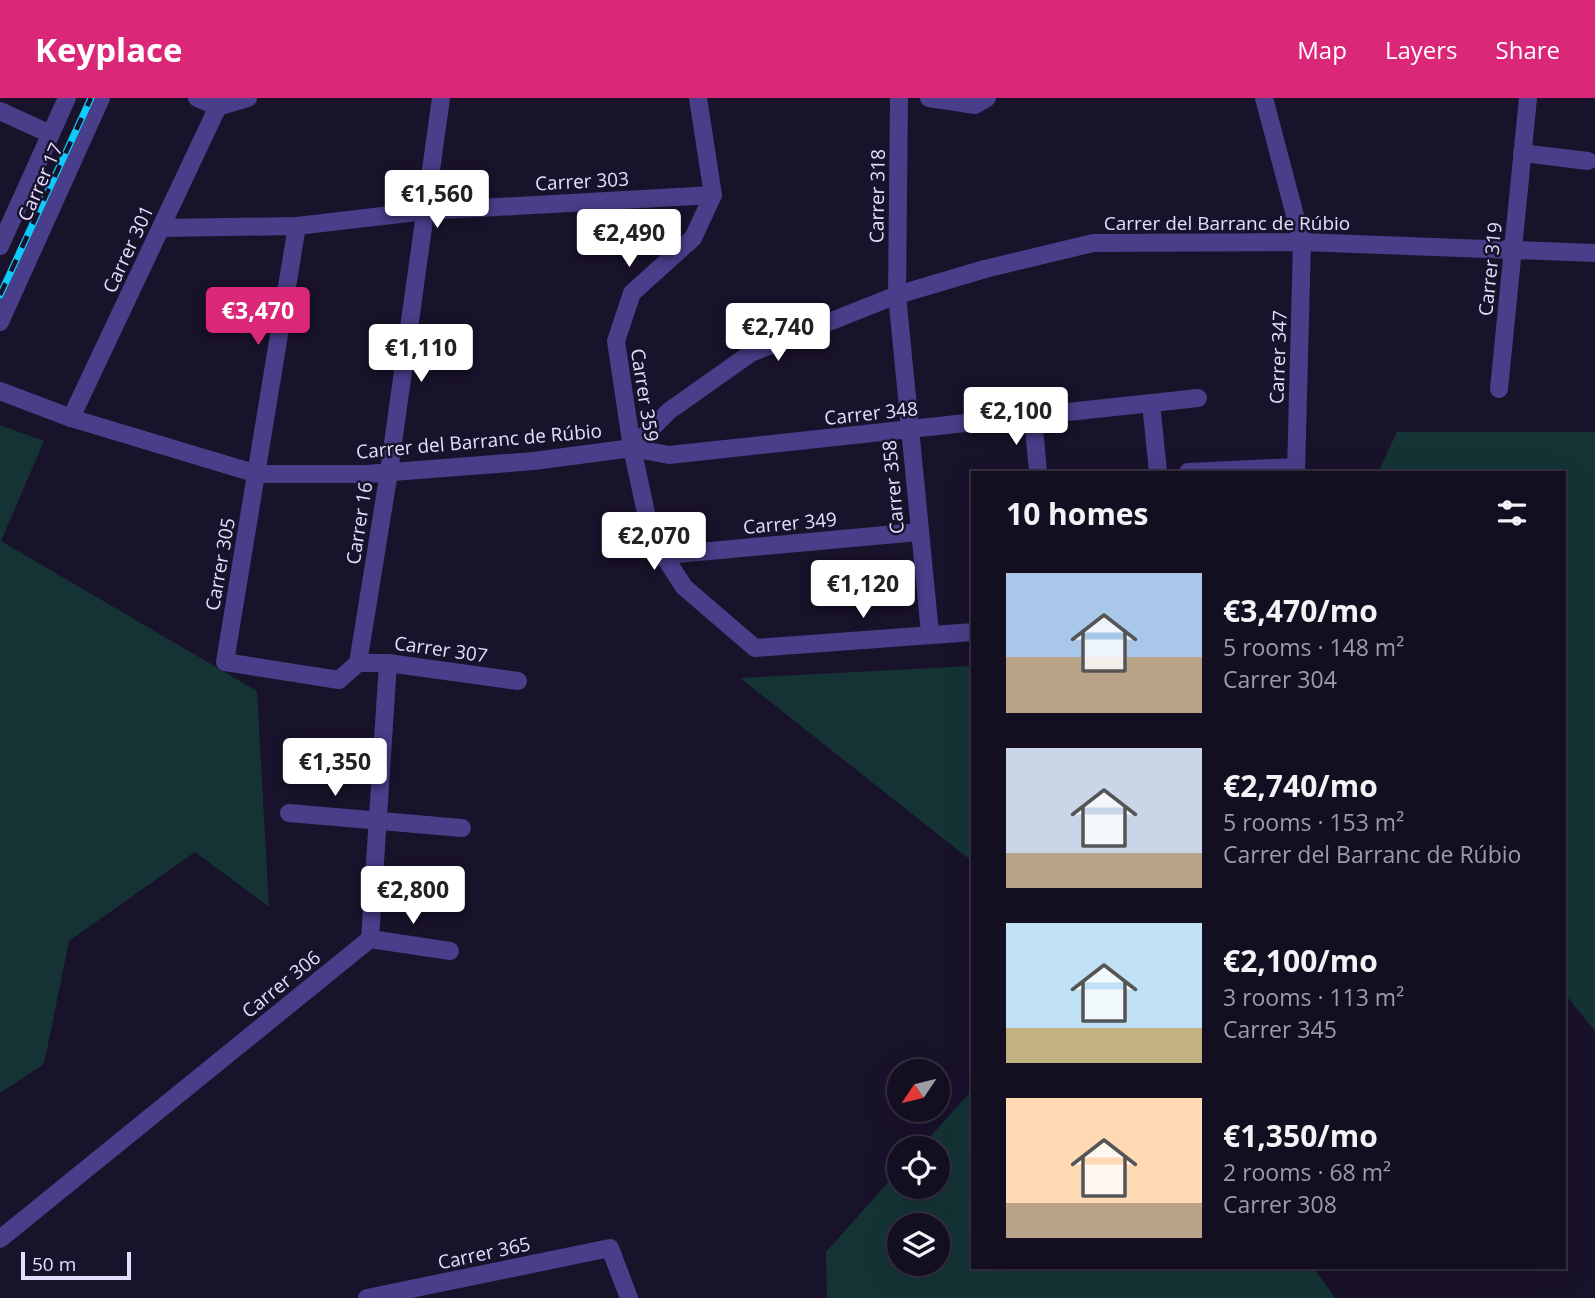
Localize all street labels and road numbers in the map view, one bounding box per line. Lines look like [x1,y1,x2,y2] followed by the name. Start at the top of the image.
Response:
[11,139,69,225] street label: Carrer 17
[863,149,891,243] street label: Carrer 318
[534,166,630,196] street label: Carrer 303
[96,201,160,297] street label: Carrer 301
[1104,210,1350,236] street label: Carrer del Barranc de Rúbio
[1472,221,1508,317] street label: Carrer 319
[1263,310,1293,404] street label: Carrer 347
[625,347,665,443] street label: Carrer 359
[823,395,919,431] street label: Carrer 348
[355,417,603,465] street label: Carrer del Barranc de Rúbio
[876,439,910,535] street label: Carrer 358
[340,480,378,566] street label: Carrer 16
[742,506,838,540] street label: Carrer 349
[199,515,241,613] street label: Carrer 305
[393,630,489,668] street label: Carrer 307
[236,944,326,1024] street label: Carrer 306
[435,1231,533,1275] street label: Carrer 365

